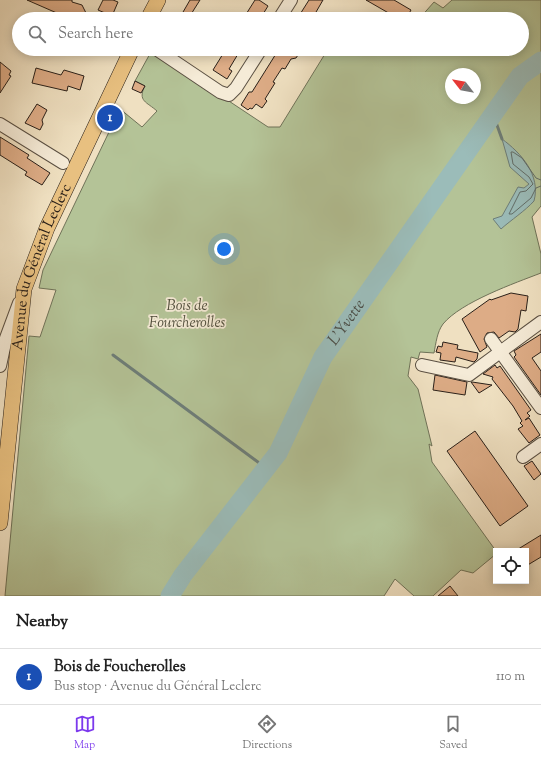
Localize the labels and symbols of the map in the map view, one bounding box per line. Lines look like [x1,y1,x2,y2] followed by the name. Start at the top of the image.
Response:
[445,68,481,104] north arrow
[97,103,123,133] pin: 1
[7,180,77,351] street label: Avenue du Général Leclerc
[214,239,234,259] your location
[323,295,371,351] water label: L'Yvette
[149,296,225,334] park label: Bois de Fourcherolles

